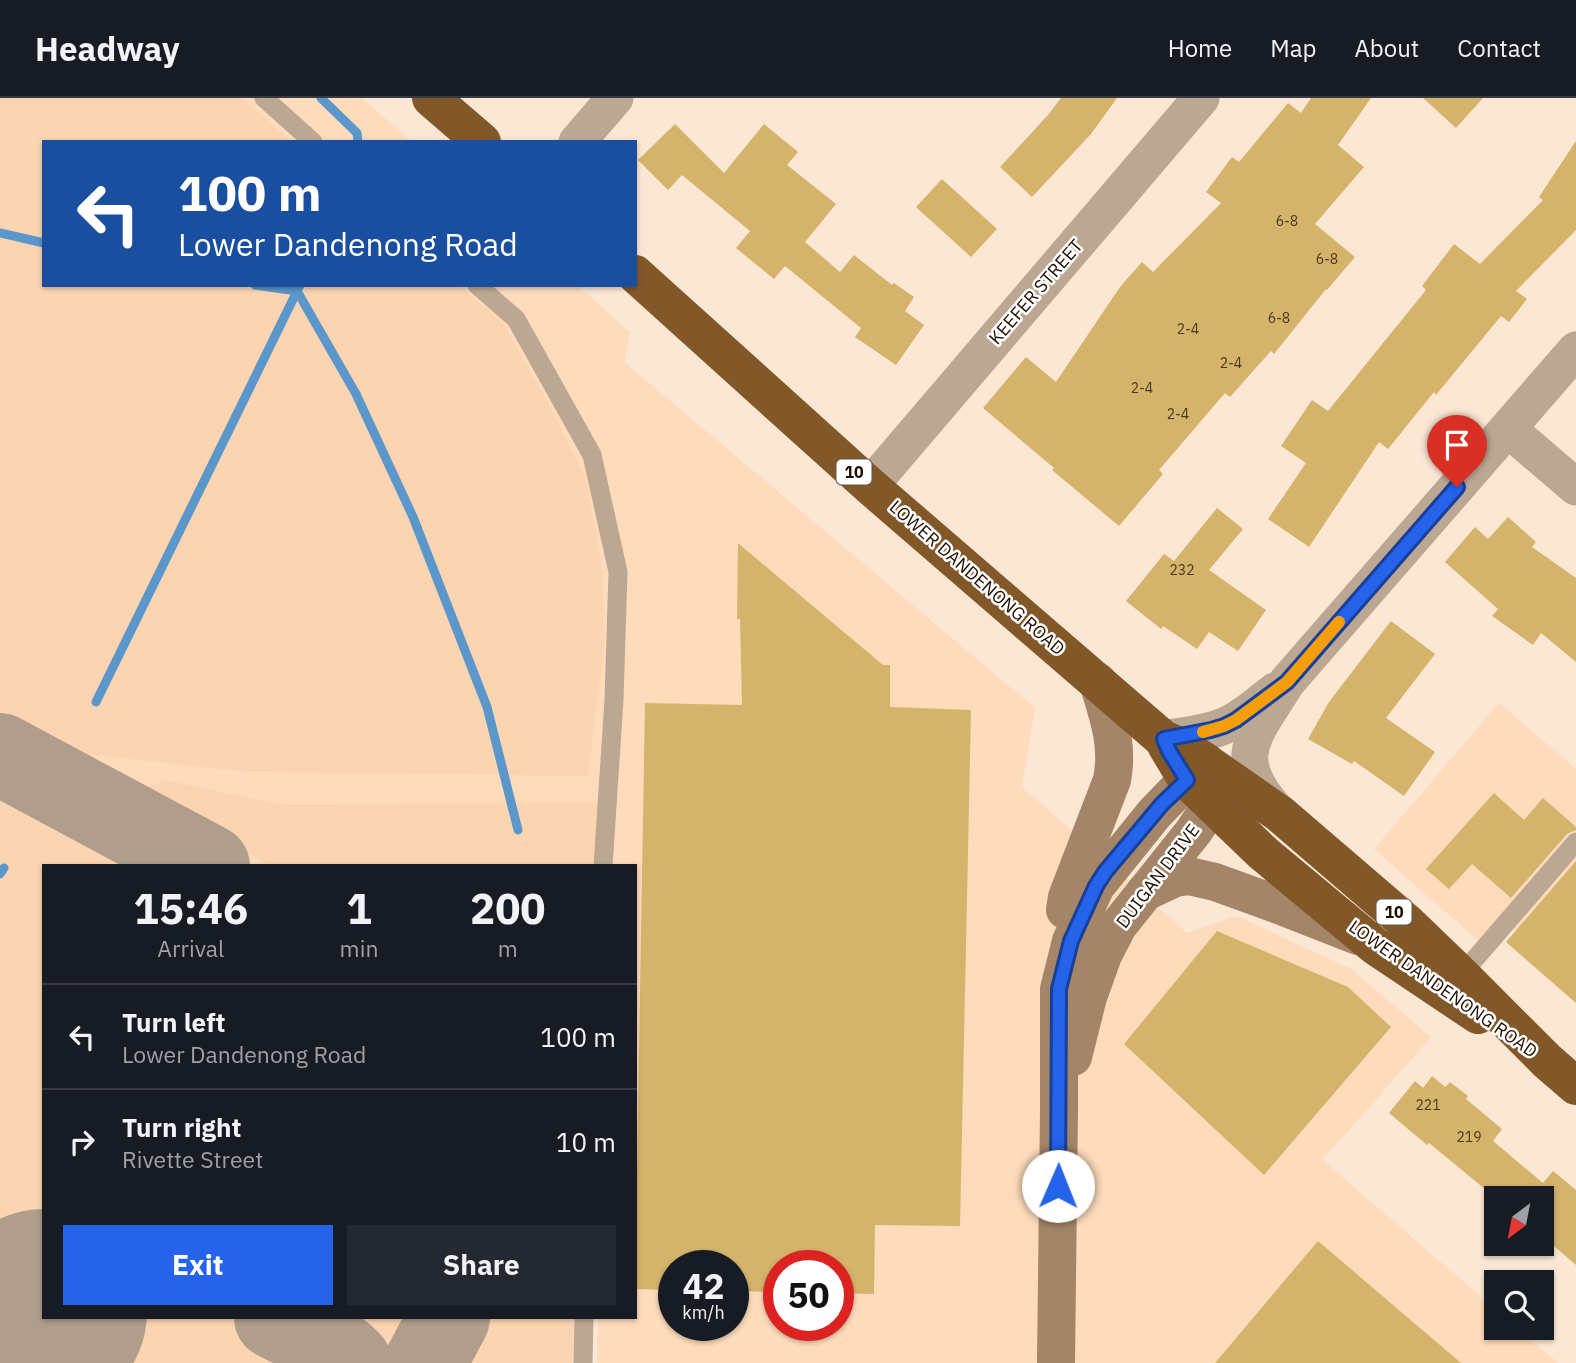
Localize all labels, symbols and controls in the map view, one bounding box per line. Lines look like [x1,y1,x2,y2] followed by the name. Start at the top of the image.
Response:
[35,27,180,70] text: Headway
[1168,32,1232,64] text: Home
[1270,32,1316,64] text: Map
[1354,32,1419,64] text: About
[1457,32,1541,64] text: Contact
[178,161,322,224] text: 100 m
[63,168,154,259] icon: left
[1276,212,1298,230] house number: 6-8
[178,223,518,265] text: Lower Dandenong Road
[984,234,1088,349] street label: KEEFER STREET
[1316,250,1338,268] house number: 6-8
[1268,309,1290,327] house number: 6-8
[1177,320,1199,338] house number: 2-4
[1220,354,1242,372] house number: 2-4
[1131,379,1153,397] house number: 2-4
[1167,405,1189,423] house number: 2-4
[1427,415,1487,487] pin
[1438,426,1476,464] icon: arrive
[836,460,872,484] road number: 10
[885,495,1070,660] street label: LOWER DANDENONG ROAD
[1169,561,1195,579] house number: 232
[1111,819,1204,932] street label: DUIGAN DRIVE
[133,881,248,936] text: 15:46
[346,881,372,936] text: 1
[470,881,546,936] text: 200
[1376,900,1412,925] road number: 10
[1345,915,1542,1062] street label: LOWER DANDENONG ROAD
[157,933,224,963] text: Arrival
[340,933,378,963] text: min
[498,933,518,963] text: m
[122,1005,225,1039] text: Turn left
[63,1018,101,1056] icon: left
[540,1020,616,1054] text: 100 m
[122,1039,366,1069] text: Lower Dandenong Road
[1415,1096,1441,1114] house number: 221
[122,1110,241,1144] text: Turn right
[63,1123,101,1161] icon: right
[556,1125,616,1159] text: 10 m
[1456,1128,1482,1146] house number: 219
[122,1144,263,1174] text: Rivette Street
[1021,1149,1095,1223] position arrow
[1484,1186,1554,1256] north arrow
[1484,1186,1554,1340] map controls
[63,1225,333,1305] button: Exit
[347,1225,616,1305] button: Share
[763,1250,854,1341] speed limit sign: 50
[682,1263,725,1309] text: 42
[1484,1270,1554,1340] button: search
[682,1301,725,1324] text: km/h

